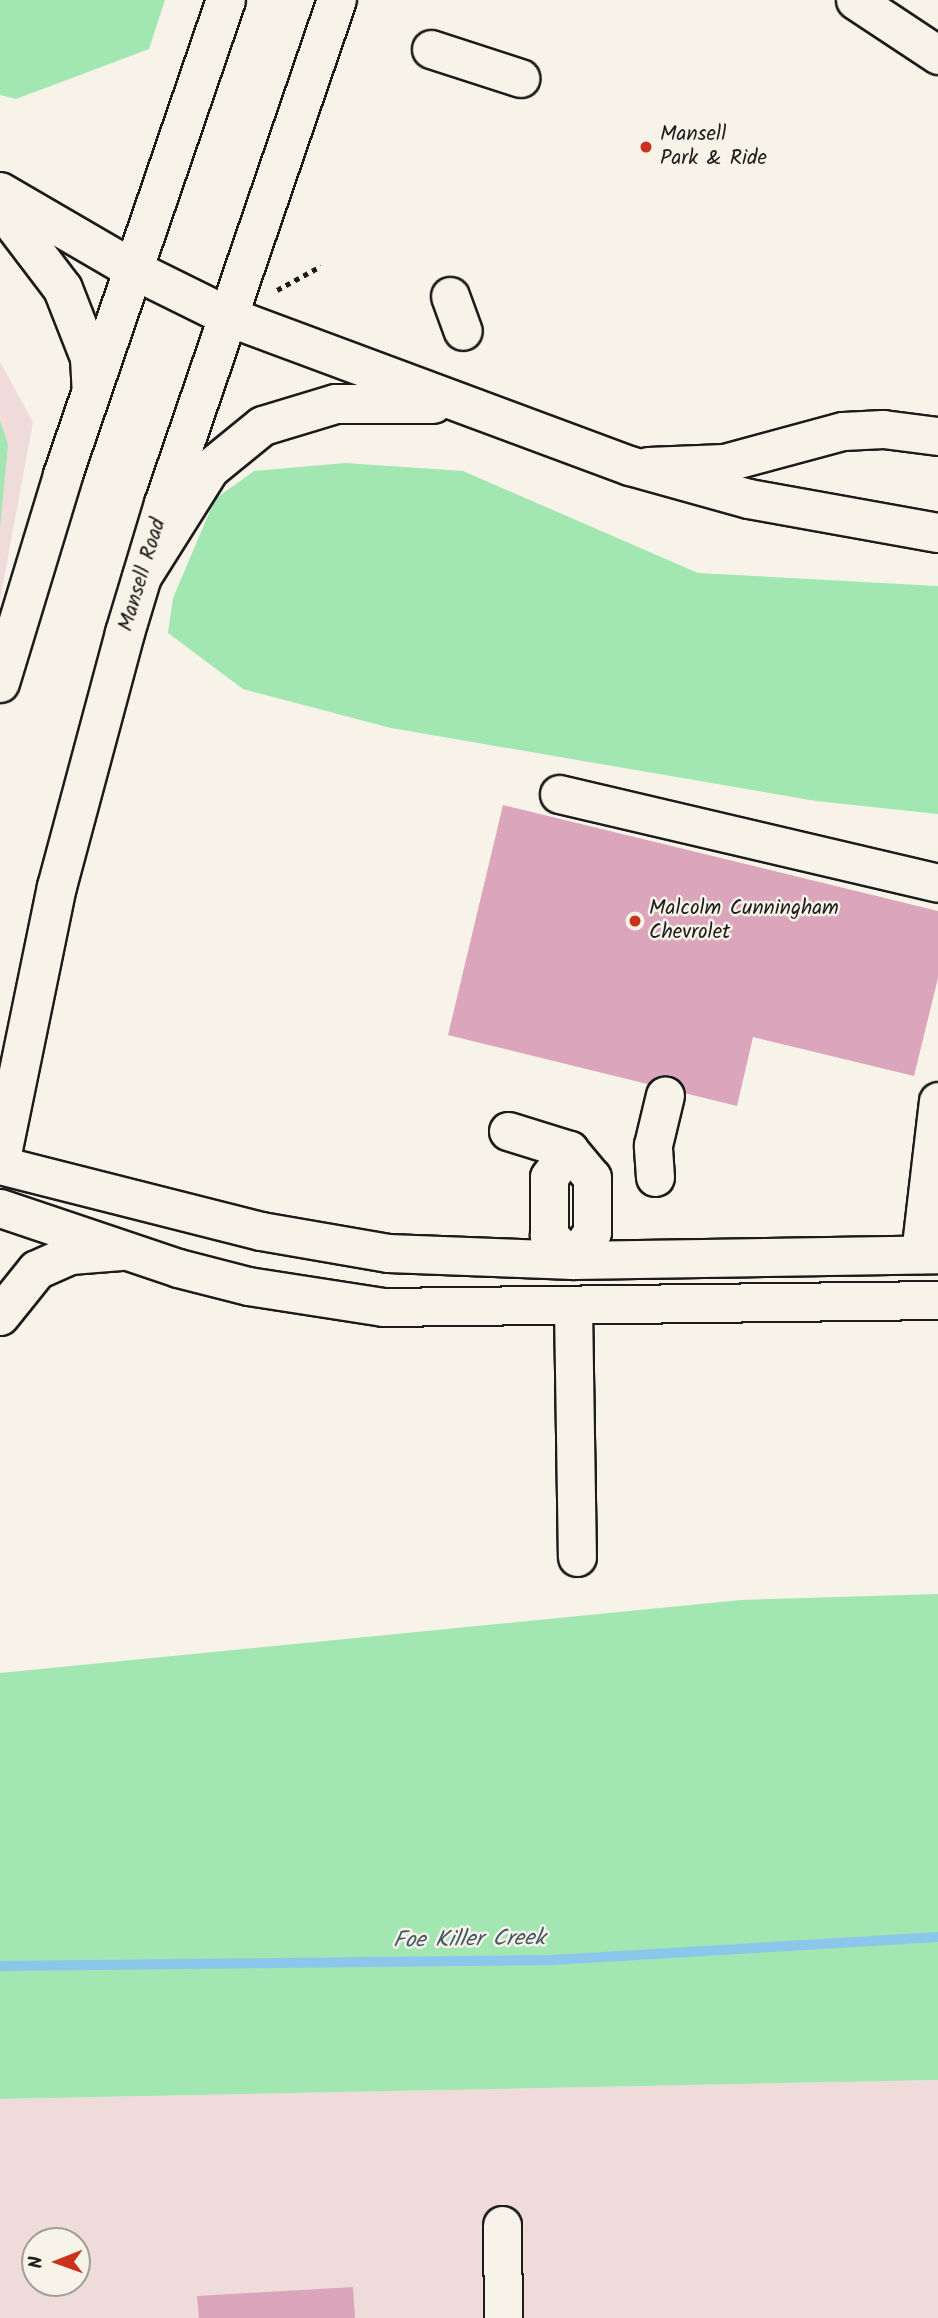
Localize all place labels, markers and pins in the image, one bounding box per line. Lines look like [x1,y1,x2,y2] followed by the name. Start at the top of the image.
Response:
[660,122,767,172] place label: Mansell Park & Ride
[638,139,654,155] marker: Mansell Park & Ride
[649,896,839,946] place label: Malcolm Cunningham Chevrolet
[627,913,643,929] marker: Malcolm Cunningham Chevrolet

